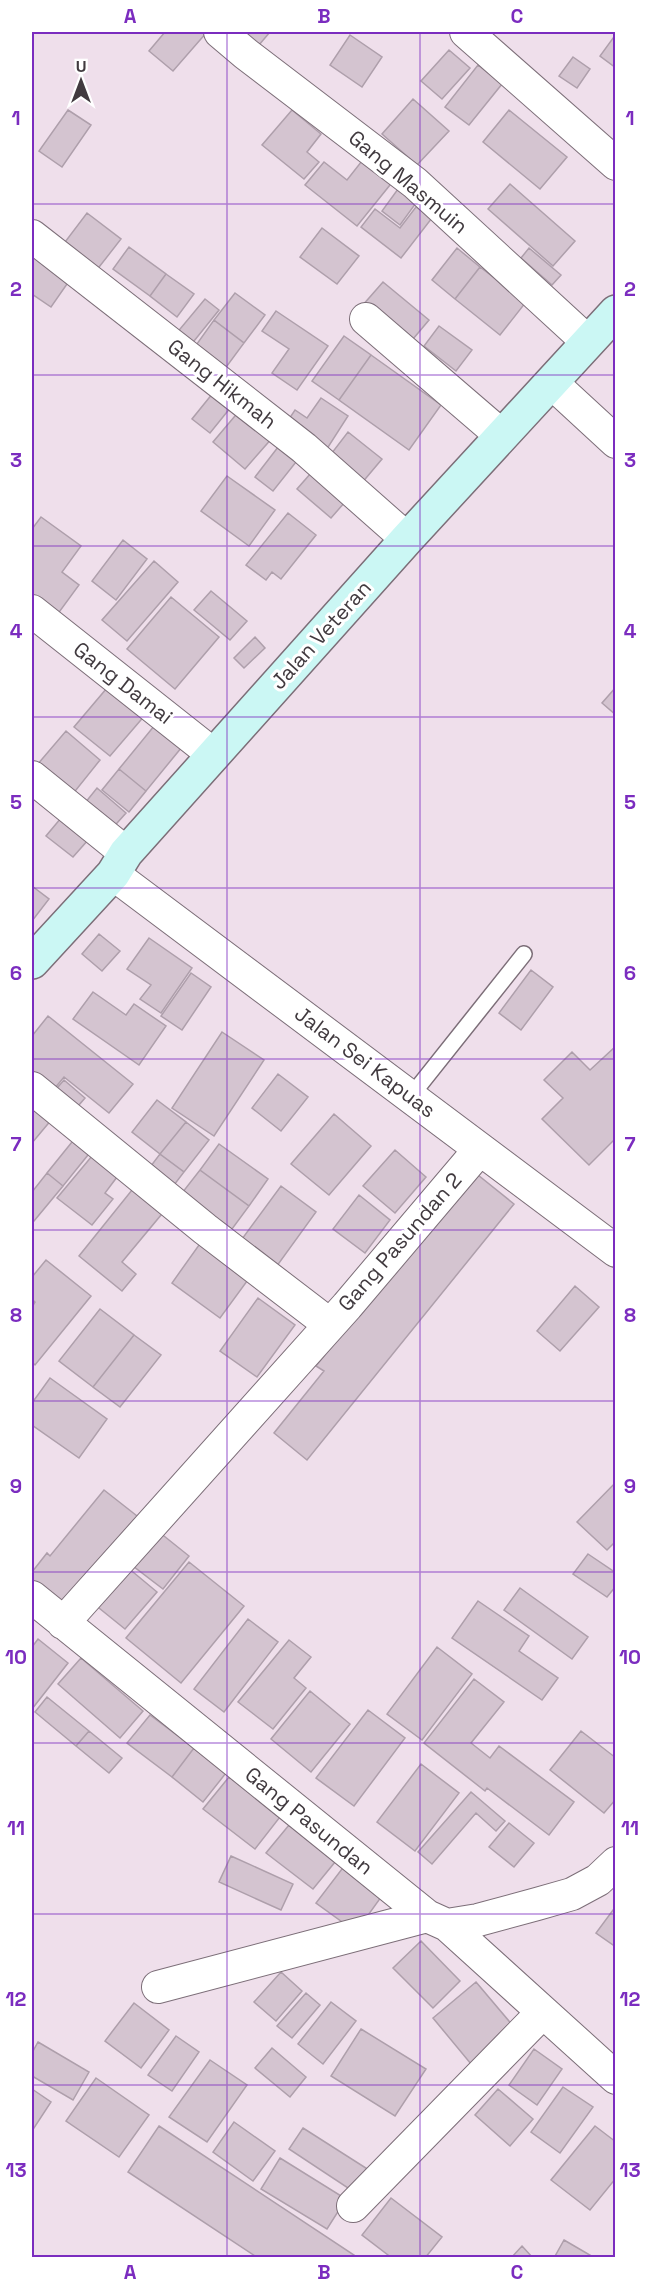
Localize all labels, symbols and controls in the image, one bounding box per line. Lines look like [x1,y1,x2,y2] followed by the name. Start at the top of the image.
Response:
[124,3,137,29] text: A
[317,3,331,29] text: B
[511,3,524,29] text: C
[51,51,111,111] north arrow
[76,56,86,77] text: U
[11,105,21,131] text: 1
[625,105,635,131] text: 1
[343,124,474,239] street label: Gang Masmuin
[10,276,22,302] text: 2
[624,276,636,302] text: 2
[162,333,282,435] street label: Gang Hikmah
[10,447,22,473] text: 3
[624,447,636,473] text: 3
[265,574,377,695] street label: Jalan Veteran
[10,618,23,644] text: 4
[624,618,637,644] text: 4
[68,635,178,730] street label: Gang Damai
[10,789,22,815] text: 5
[624,789,636,815] text: 5
[10,960,22,986] text: 6
[624,960,636,986] text: 6
[289,1000,441,1123] street label: Jalan Sei Kapuas
[10,1131,22,1157] text: 7
[624,1131,636,1157] text: 7
[332,1167,467,1317] street label: Gang Pasundan 2
[10,1302,22,1328] text: 8
[624,1302,636,1328] text: 8
[10,1473,22,1499] text: 9
[624,1473,636,1499] text: 9
[5,1644,27,1670] text: 10
[619,1644,641,1670] text: 10
[240,1761,379,1881] street label: Gang Pasundan
[7,1815,25,1841] text: 11
[621,1815,639,1841] text: 11
[6,1986,27,2012] text: 12
[620,1986,641,2012] text: 12
[5,2157,27,2183] text: 13
[619,2157,641,2183] text: 13
[124,2259,137,2285] text: A
[317,2259,331,2285] text: B
[511,2259,524,2285] text: C

